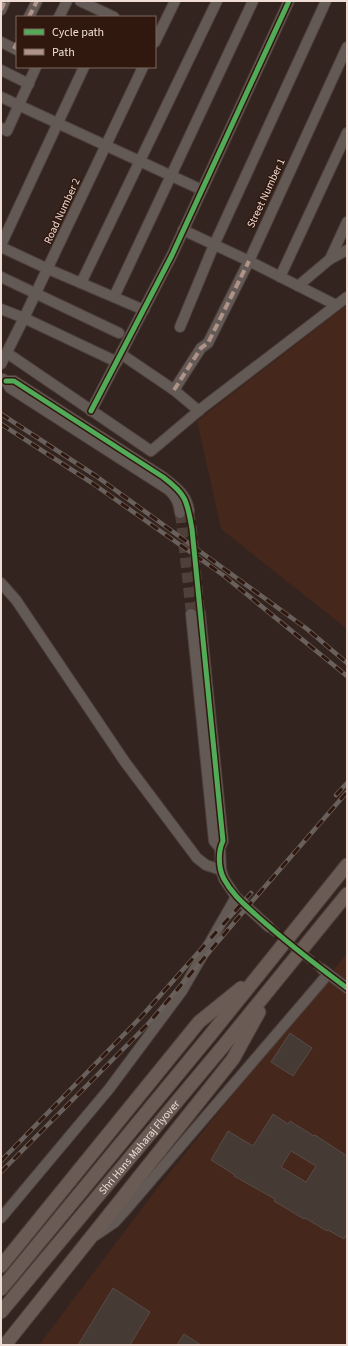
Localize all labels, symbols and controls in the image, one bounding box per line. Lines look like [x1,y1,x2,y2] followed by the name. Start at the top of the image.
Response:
[16,16,156,68] legend
[52,24,104,41] text: Cycle path
[52,44,75,61] text: Path
[243,156,289,230] street label: Street Number 1
[40,176,84,246] street label: Road Number 2
[95,1096,183,1197] street label: Shri Hans Maharaj Flyover

